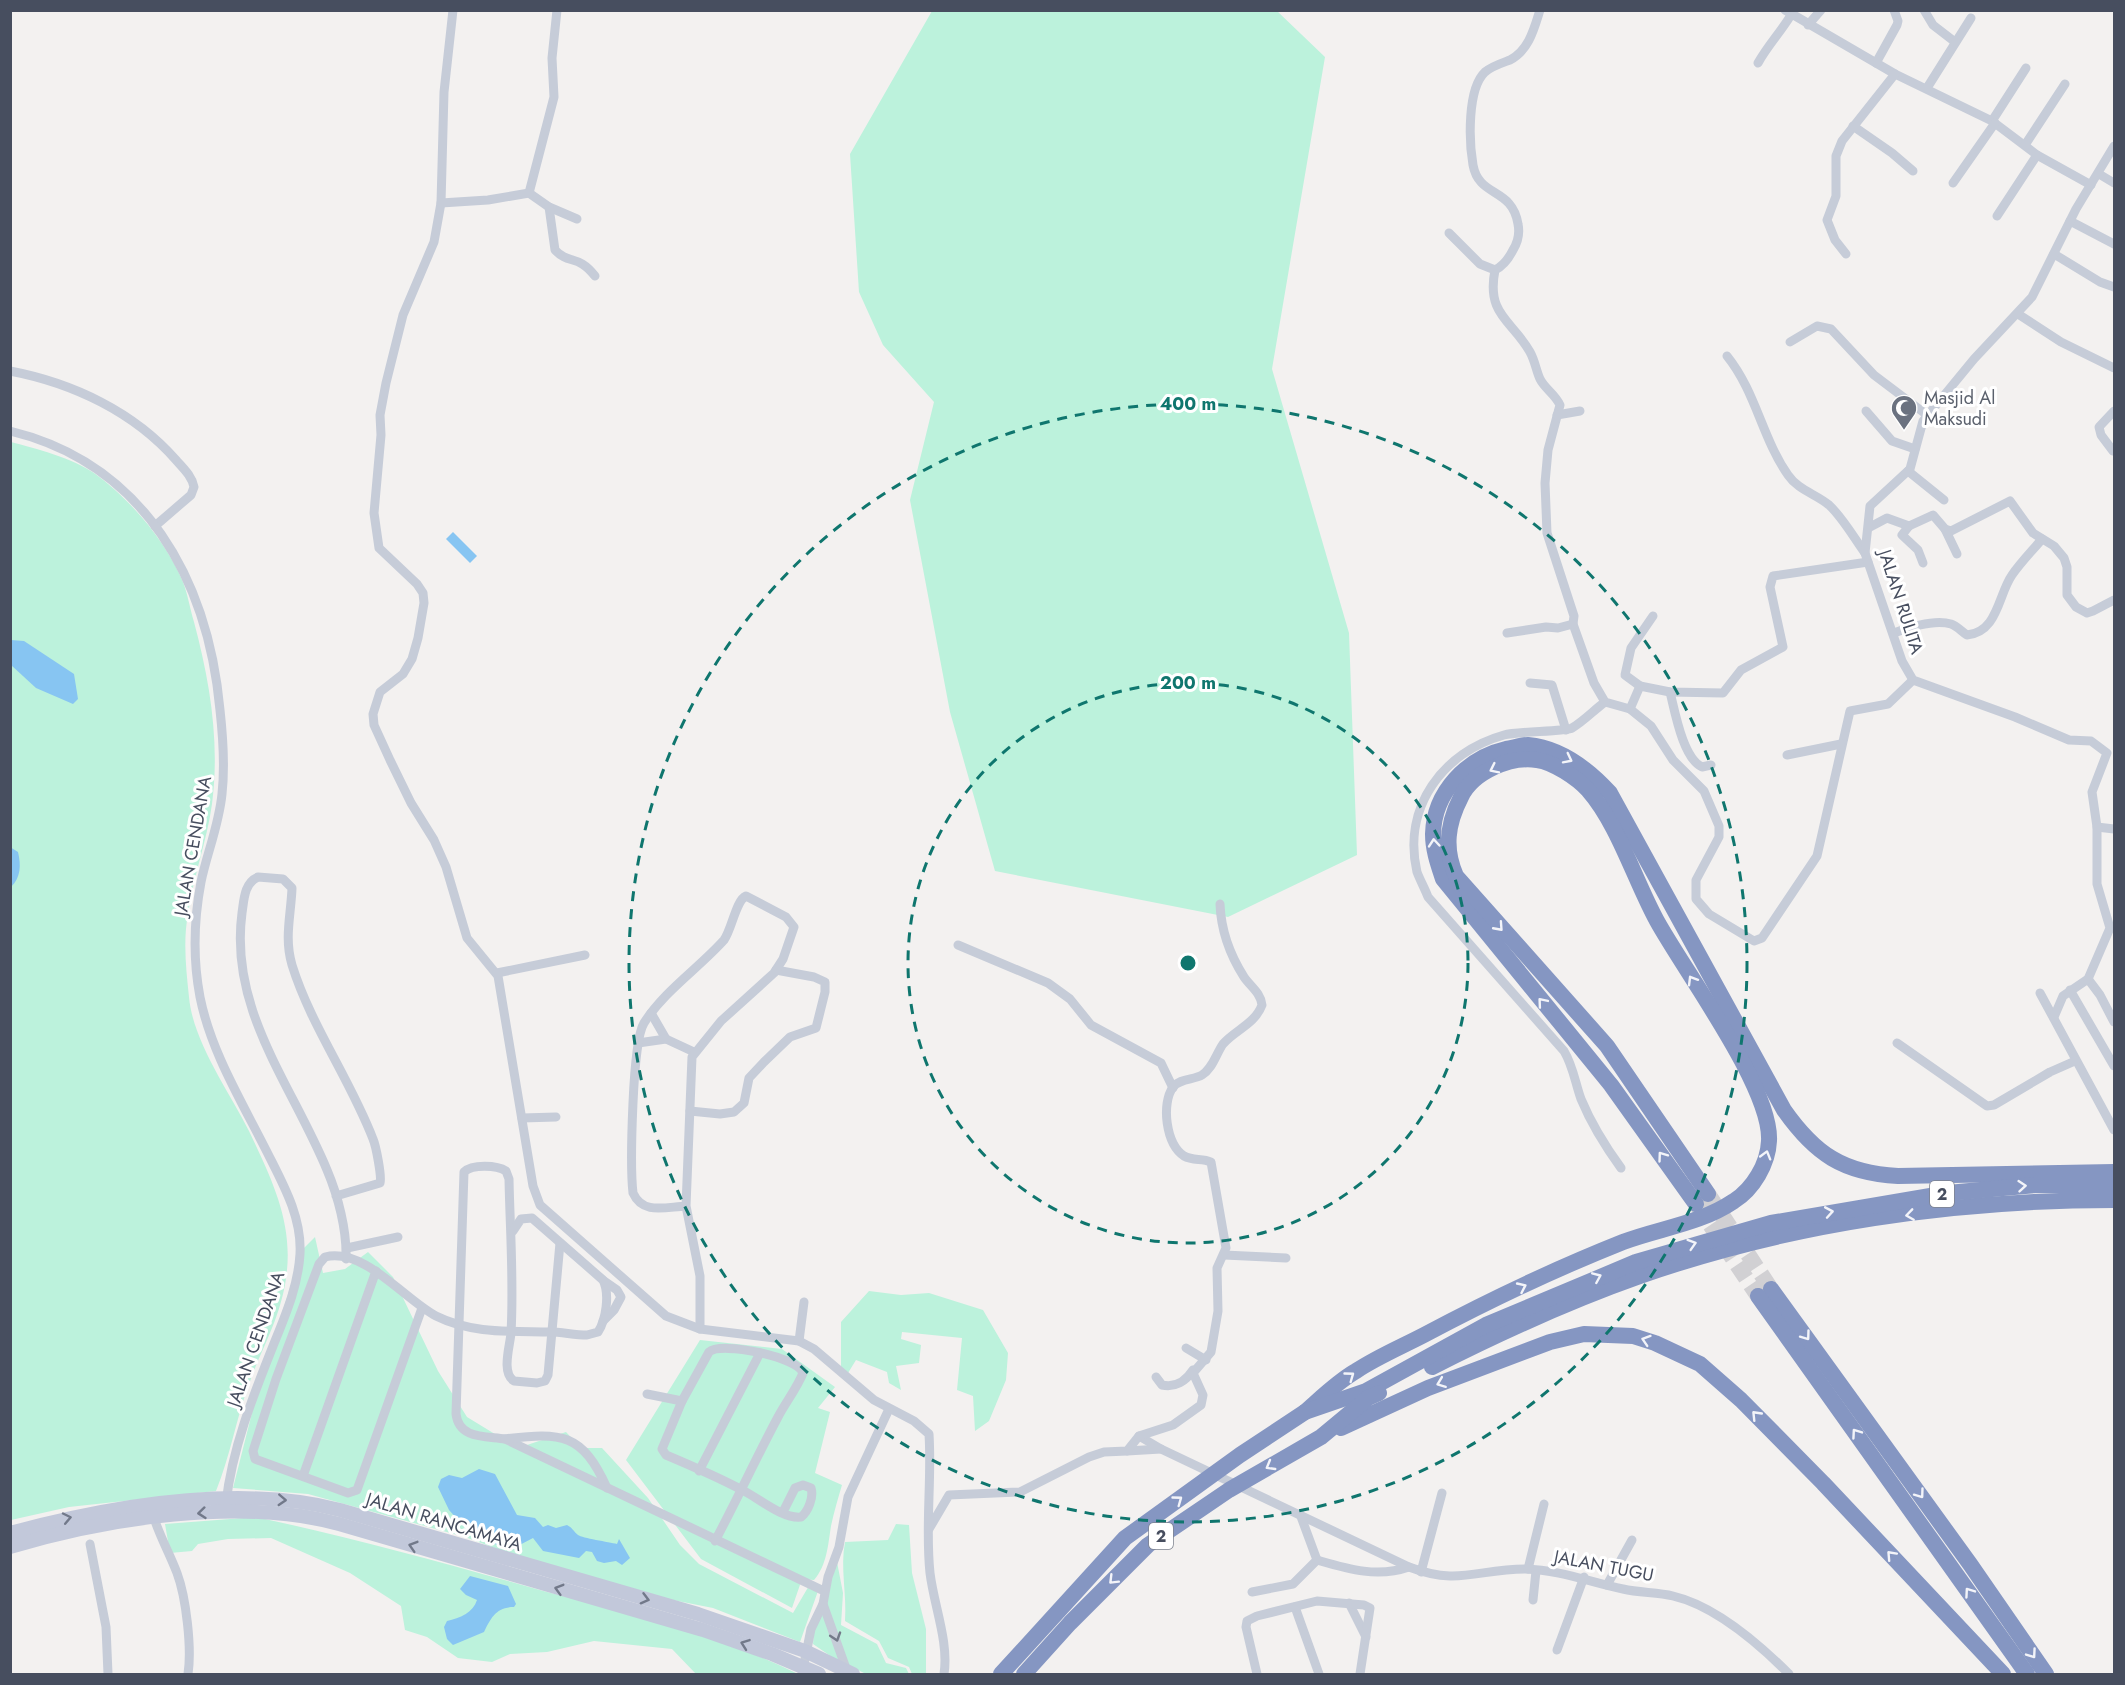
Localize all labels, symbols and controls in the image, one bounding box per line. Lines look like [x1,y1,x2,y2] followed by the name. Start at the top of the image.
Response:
[1924,385,1995,432] place label: Masjid Al Maksudi
[1160,391,1216,417] text: 400 m
[1889,393,1919,431] mosque icon: Masjid Al Maksudi
[1871,545,1930,658] street label: JALAN RULITA
[1160,670,1216,696] text: 200 m
[1561,751,1572,763] one-way arrow
[1489,761,1500,773] one-way arrow
[168,774,218,920] street label: JALAN CENDANA
[1428,839,1441,848] one-way arrow
[1492,920,1503,931] one-way arrow
[1178,953,1198,973] centre of rings
[1688,976,1700,986] one-way arrow
[1538,998,1549,1009] one-way arrow
[1758,1150,1771,1160] one-way arrow
[1658,1151,1669,1162] one-way arrow
[2017,1180,2026,1193] one-way arrow
[1930,1181,1954,1207] road number: 2
[1824,1206,1833,1218] one-way arrow
[1905,1208,1914,1220] one-way arrow
[1686,1239,1697,1251] one-way arrow
[220,1268,291,1412] street label: JALAN CENDANA
[1591,1272,1602,1284] one-way arrow
[1516,1282,1527,1294] one-way arrow
[1799,1329,1810,1340] one-way arrow
[1641,1335,1652,1347] one-way arrow
[1344,1372,1355,1383] one-way arrow
[1436,1376,1447,1388] one-way arrow
[1752,1412,1763,1423] one-way arrow
[1853,1429,1864,1440] one-way arrow
[1266,1459,1277,1471] one-way arrow
[361,1485,525,1558] street label: JALAN RANCAMAYA
[1912,1488,1923,1499] one-way arrow
[277,1494,286,1507] one-way arrow
[1171,1496,1182,1507] one-way arrow
[197,1506,207,1519] one-way arrow
[62,1513,72,1526] one-way arrow
[1149,1523,1173,1549] road number: 2
[408,1541,419,1553] one-way arrow
[1550,1543,1656,1588] street label: JALAN TUGU
[1888,1552,1899,1563] one-way arrow
[1109,1572,1120,1583] one-way arrow
[554,1584,565,1596] one-way arrow
[1965,1588,1976,1599] one-way arrow
[640,1591,650,1604] one-way arrow
[829,1631,842,1642] one-way arrow
[741,1639,751,1652] one-way arrow
[2025,1647,2036,1658] one-way arrow

